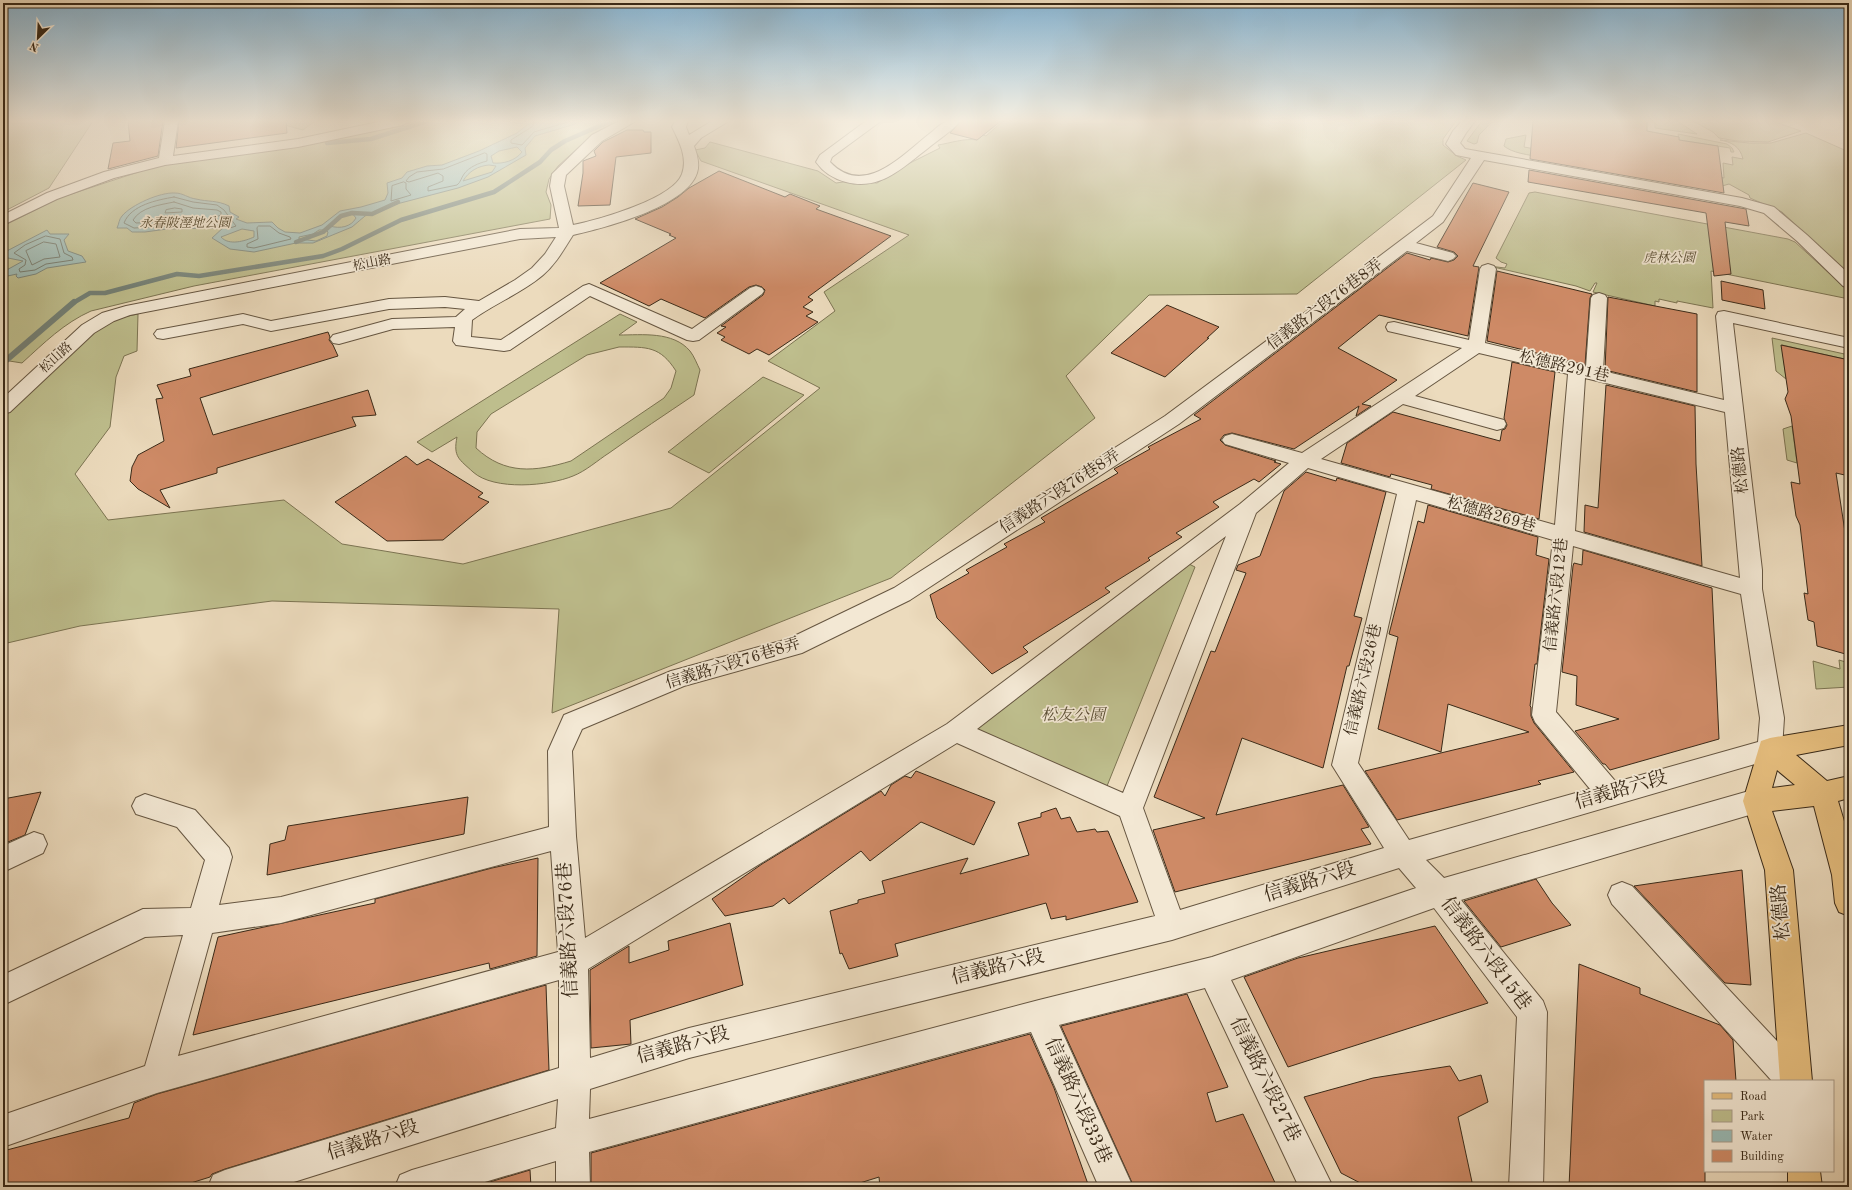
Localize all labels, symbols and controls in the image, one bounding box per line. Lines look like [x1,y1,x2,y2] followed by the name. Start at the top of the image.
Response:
[18,18,58,58] north arrow
[28,39,41,52] text: N
[139,216,232,230] park label: 永春陂溼地公園
[351,251,392,273] street label: 松山路
[1643,251,1697,265] park label: 虎林公園
[1263,255,1386,353] street label: 信義路六段76巷8弄
[36,338,75,376] street label: 松山路
[1517,347,1611,385] street label: 松德路291巷
[1729,445,1751,495] street label: 松德路
[996,446,1123,537] street label: 信義路六段76巷8弄
[1445,493,1538,535] street label: 松德路269巷
[1541,537,1571,653] street label: 信義路六段12巷
[1341,622,1385,738] street label: 信義路六段26巷
[663,634,802,692] street label: 信義路六段76巷8弄
[1041,706,1108,724] park label: 松友公園
[1572,766,1669,813] street label: 信義路六段
[1261,857,1358,906] street label: 信義路六段
[553,862,582,999] street label: 信義路六段76巷
[1767,883,1794,941] street label: 松德路
[1436,892,1536,1014] street label: 信義路六段15巷
[949,944,1046,989] street label: 信義路六段
[1226,1013,1305,1145] street label: 信義路六段27巷
[634,1022,731,1067] street label: 信義路六段
[1041,1034,1116,1167] street label: 信義路六段33巷
[1704,1080,1834,1172] legend
[1740,1091,1767,1103] text: Road
[1740,1111,1765,1123] text: Park
[324,1115,421,1164] street label: 信義路六段
[1740,1131,1773,1143] text: Water
[1740,1151,1784,1163] text: Building

